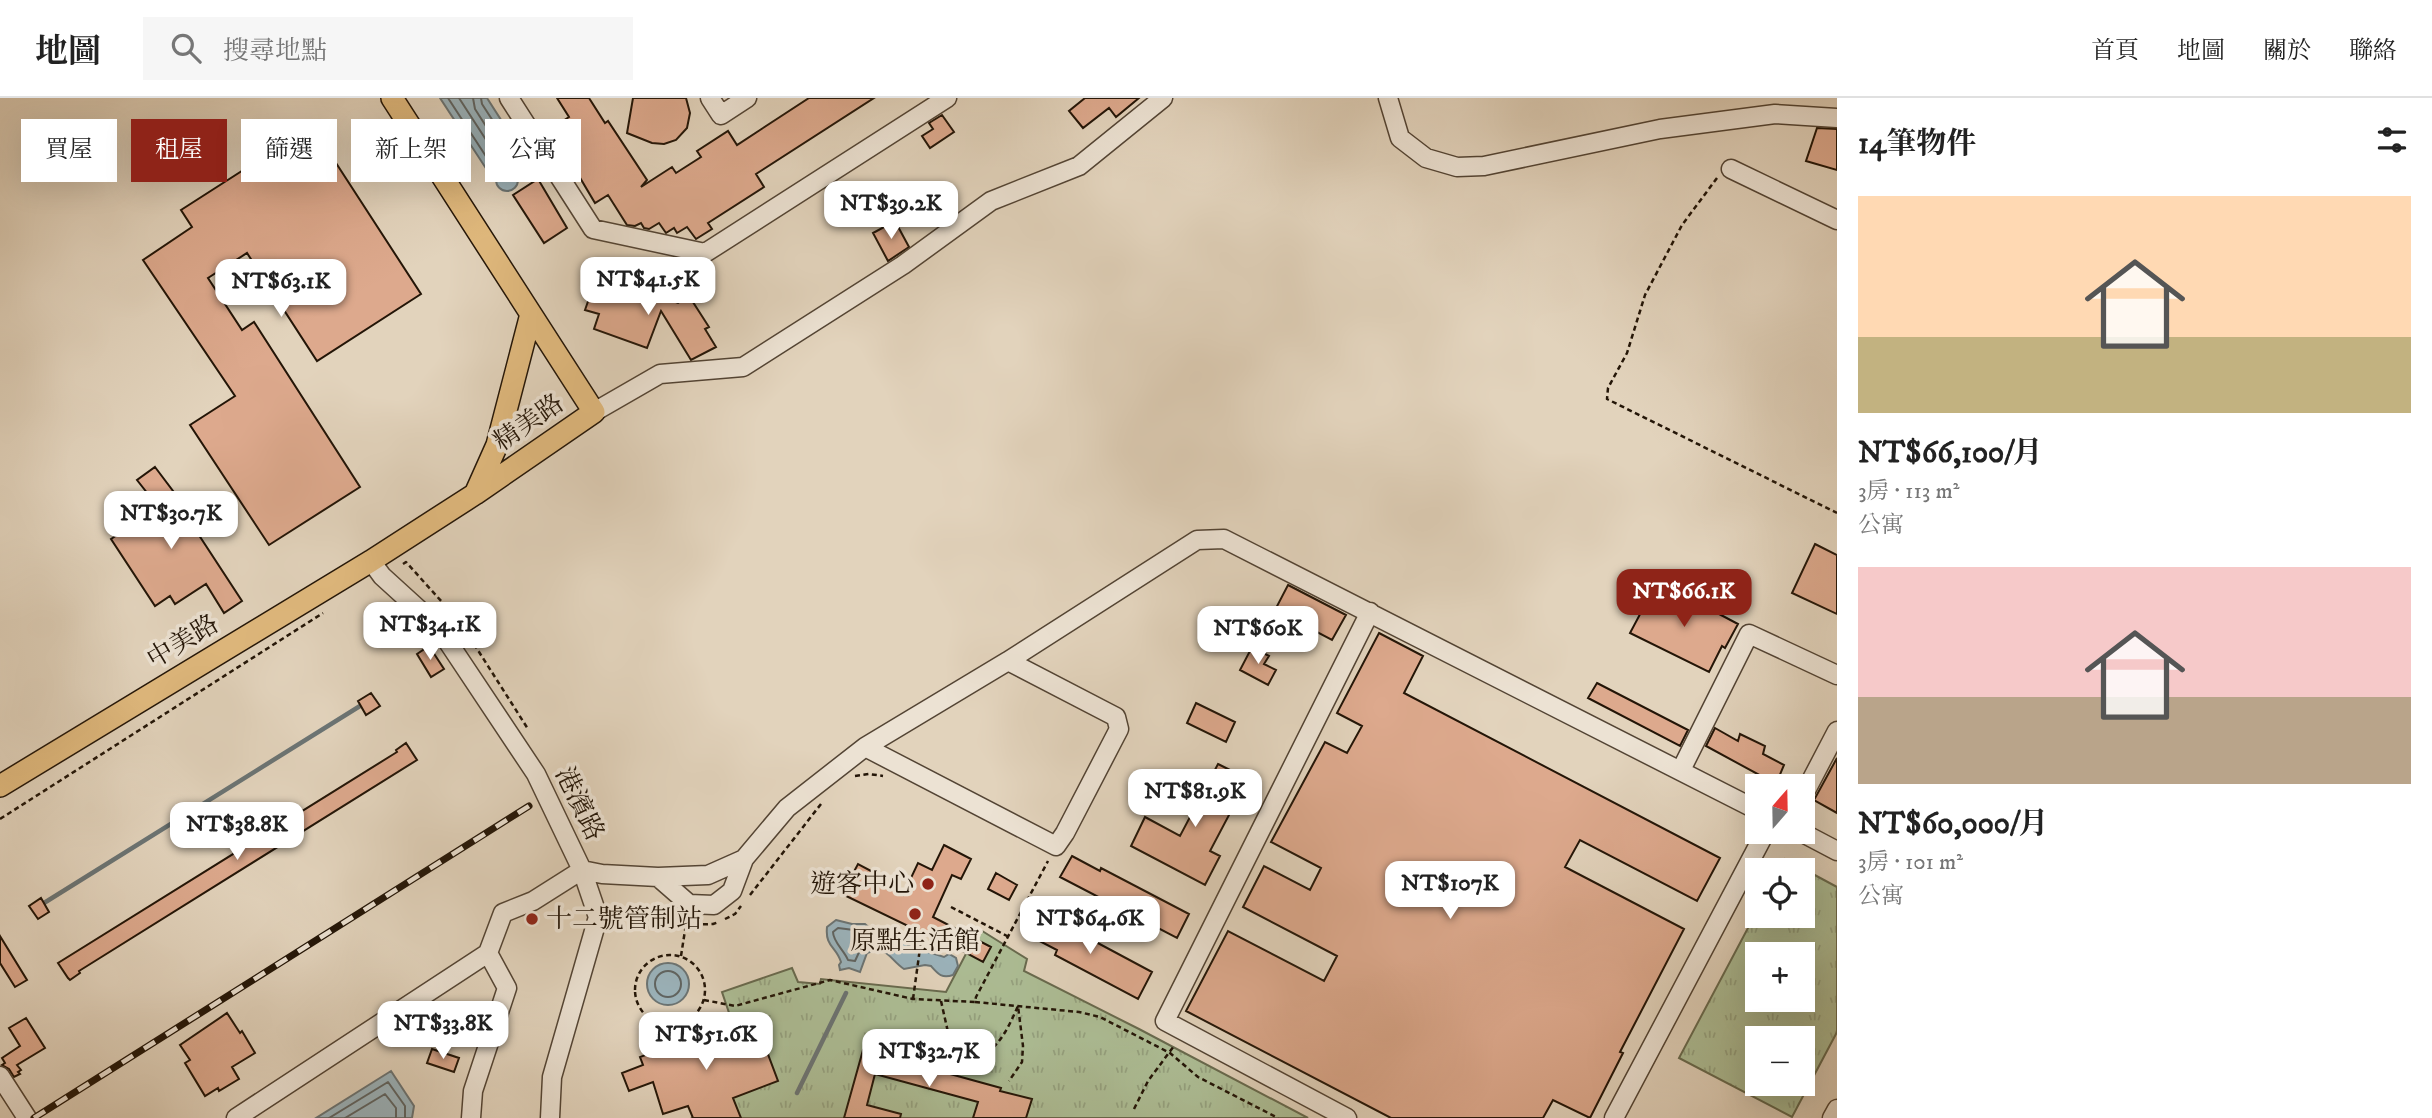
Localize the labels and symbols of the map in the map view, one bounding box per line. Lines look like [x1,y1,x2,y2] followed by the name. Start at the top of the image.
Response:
[819,181,963,241] pin: NT$39.2K
[576,258,720,317] pin: NT$41.5K
[209,260,353,319] pin: NT$63.1K
[488,387,570,459] street label: 精美路
[99,491,243,551] pin: NT$30.7K
[1612,570,1756,629] pin: NT$66.1K
[358,602,502,662] pin: NT$34.1K
[1201,606,1315,666] pin: NT$60K
[141,608,225,676] street label: 中美路
[547,762,611,846] street label: 港濱路
[1123,770,1267,829] pin: NT$81.9K
[1745,774,1815,844] north arrow
[165,802,309,862] pin: NT$38.8K
[1385,862,1515,921] pin: NT$107K
[810,868,914,901] place label: 遊客中心
[920,876,936,892] marker: 遊客中心
[1018,896,1162,956] pin: NT$64.6K
[546,903,702,936] place label: 十二號管制站
[907,906,923,922] marker: 原點生活館
[524,911,540,927] marker: 十二號管制站
[850,925,980,958] place label: 原點生活館
[371,1002,515,1061] pin: NT$33.8K
[634,1012,778,1072] pin: NT$51.6K
[857,1030,1001,1089] pin: NT$32.7K

